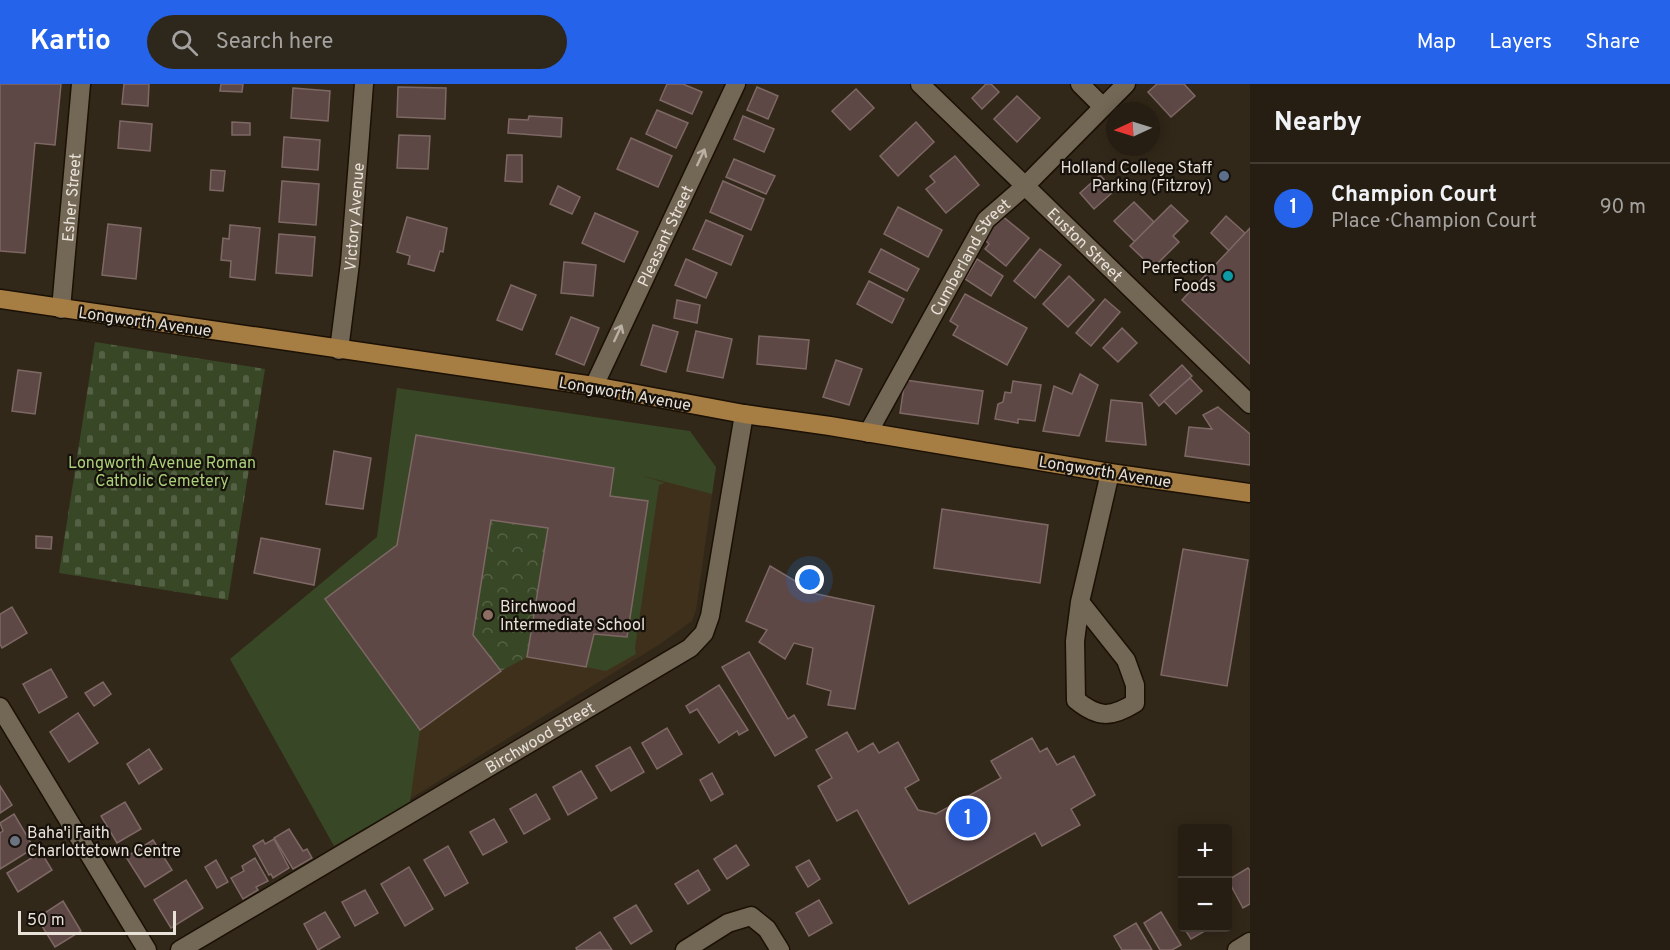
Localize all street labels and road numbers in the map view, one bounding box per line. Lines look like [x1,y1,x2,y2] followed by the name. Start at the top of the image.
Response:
[59,152,87,243] street label: Esher Street
[341,162,370,272] street label: Victory Avenue
[634,183,699,291] street label: Pleasant Street
[927,195,1015,320] street label: Cumberland Street
[1042,204,1126,287] street label: Euston Street
[77,304,212,342] street label: Longworth Avenue
[557,373,692,416] street label: Longworth Avenue
[1037,453,1172,493] street label: Longworth Avenue
[482,699,599,779] street label: Birchwood Street

